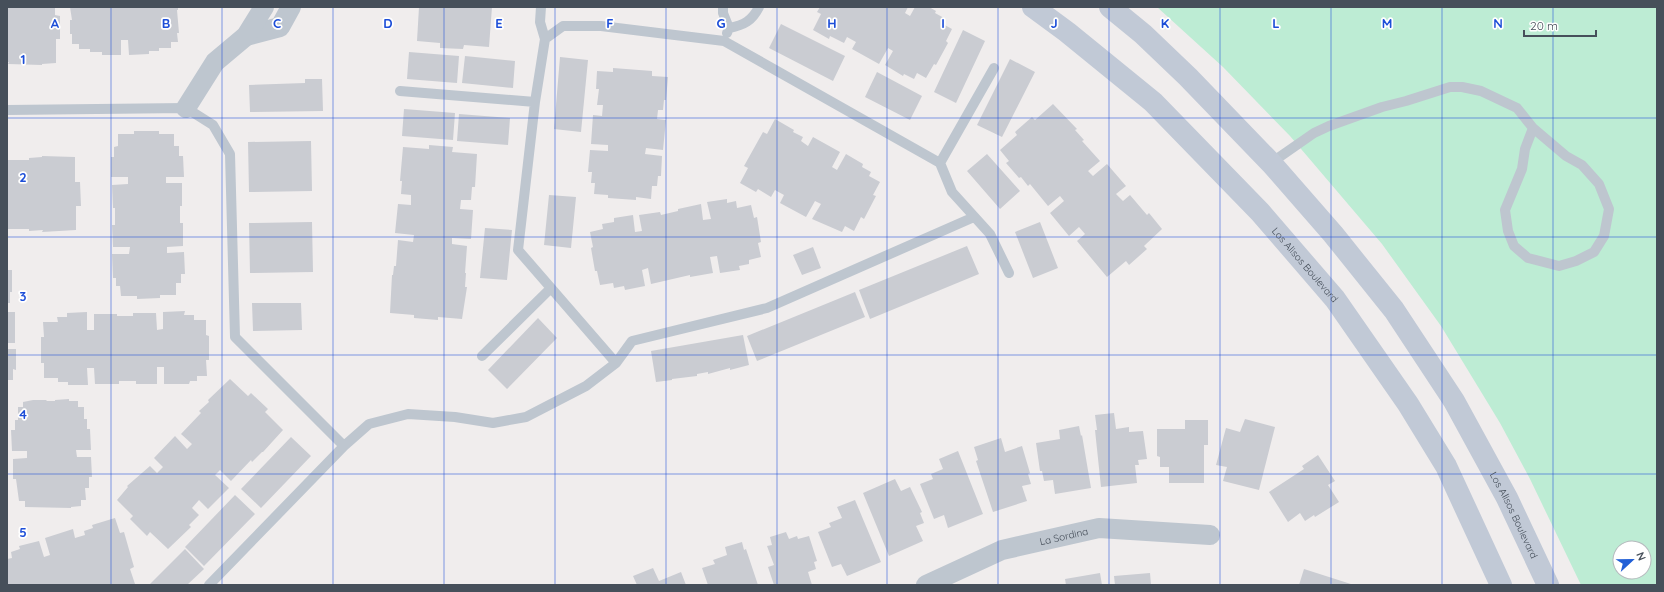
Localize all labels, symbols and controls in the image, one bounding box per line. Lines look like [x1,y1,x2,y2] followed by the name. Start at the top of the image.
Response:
[1524,12,1596,38] scale bar
[51,15,60,31] text: A
[162,15,170,31] text: B
[273,15,281,31] text: C
[383,15,393,31] text: D
[495,15,503,31] text: E
[606,15,614,31] text: F
[716,15,726,31] text: G
[827,15,837,31] text: H
[941,15,945,31] text: I
[1050,15,1058,31] text: J
[1161,15,1170,31] text: K
[1272,15,1280,31] text: L
[1382,15,1392,31] text: M
[1493,15,1503,31] text: N
[1530,18,1558,33] text: 20 m
[20,51,26,67] text: 1
[19,169,27,185] text: 2
[1269,225,1341,305] street label: Los Alisos Boulevard
[20,288,27,304] text: 3
[19,406,27,422] text: 4
[1487,470,1541,561] street label: Los Alisos Boulevard
[19,524,27,540] text: 5
[1038,525,1089,548] street label: La Sordina
[1612,540,1652,580] north arrow
[1633,550,1649,563] text: N

